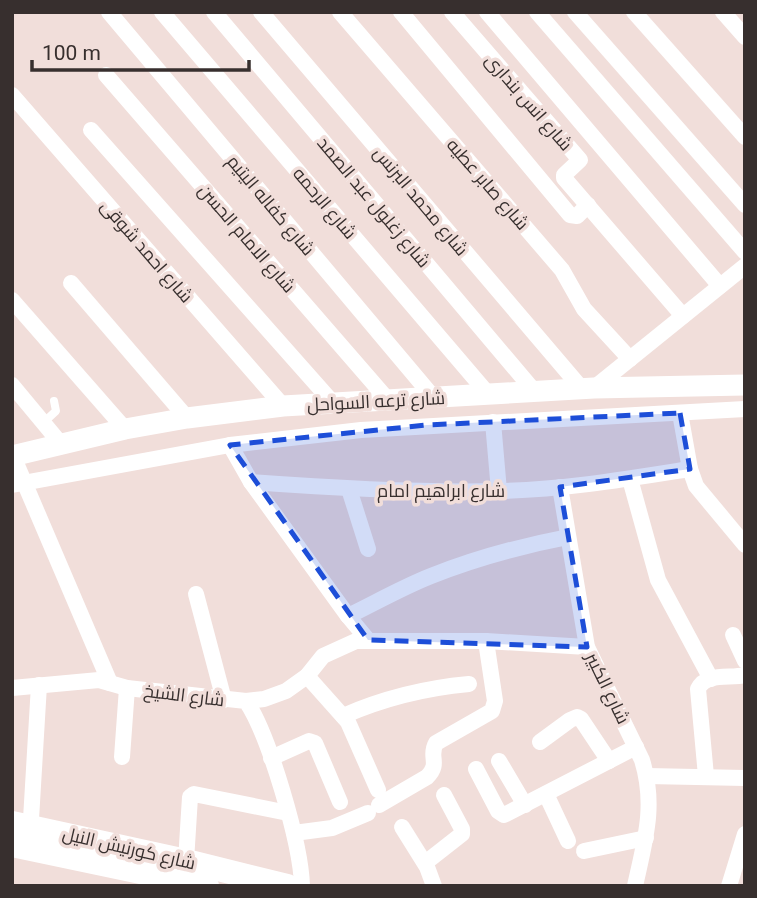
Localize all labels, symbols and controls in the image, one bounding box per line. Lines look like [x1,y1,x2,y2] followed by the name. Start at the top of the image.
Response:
[32,28,248,72] scale bar
[42,41,101,65] text: 100 m
[480,49,577,156] street label: شارع انس بندارى
[312,132,435,273] street label: شارع زغلول عبد الصمد
[441,134,533,235] street label: شارع صابر عطيه
[368,142,473,261] street label: شارع محمد البرنس
[221,150,319,261] street label: شارع كفاله اليتيم
[287,163,361,244] street label: شارع الرحمه
[193,180,300,298] street label: شارع الامام الحسن
[95,195,197,308] street label: شارع احمد شوقى
[306,387,446,417] street label: شارع ترعه السواحل
[377,480,505,503] street label: شارع ابراهيم امام
[579,648,634,728] street label: شارع الكبير
[142,680,226,712] street label: شارع الشيخ
[60,823,197,875] street label: شارع كورنيش النيل

